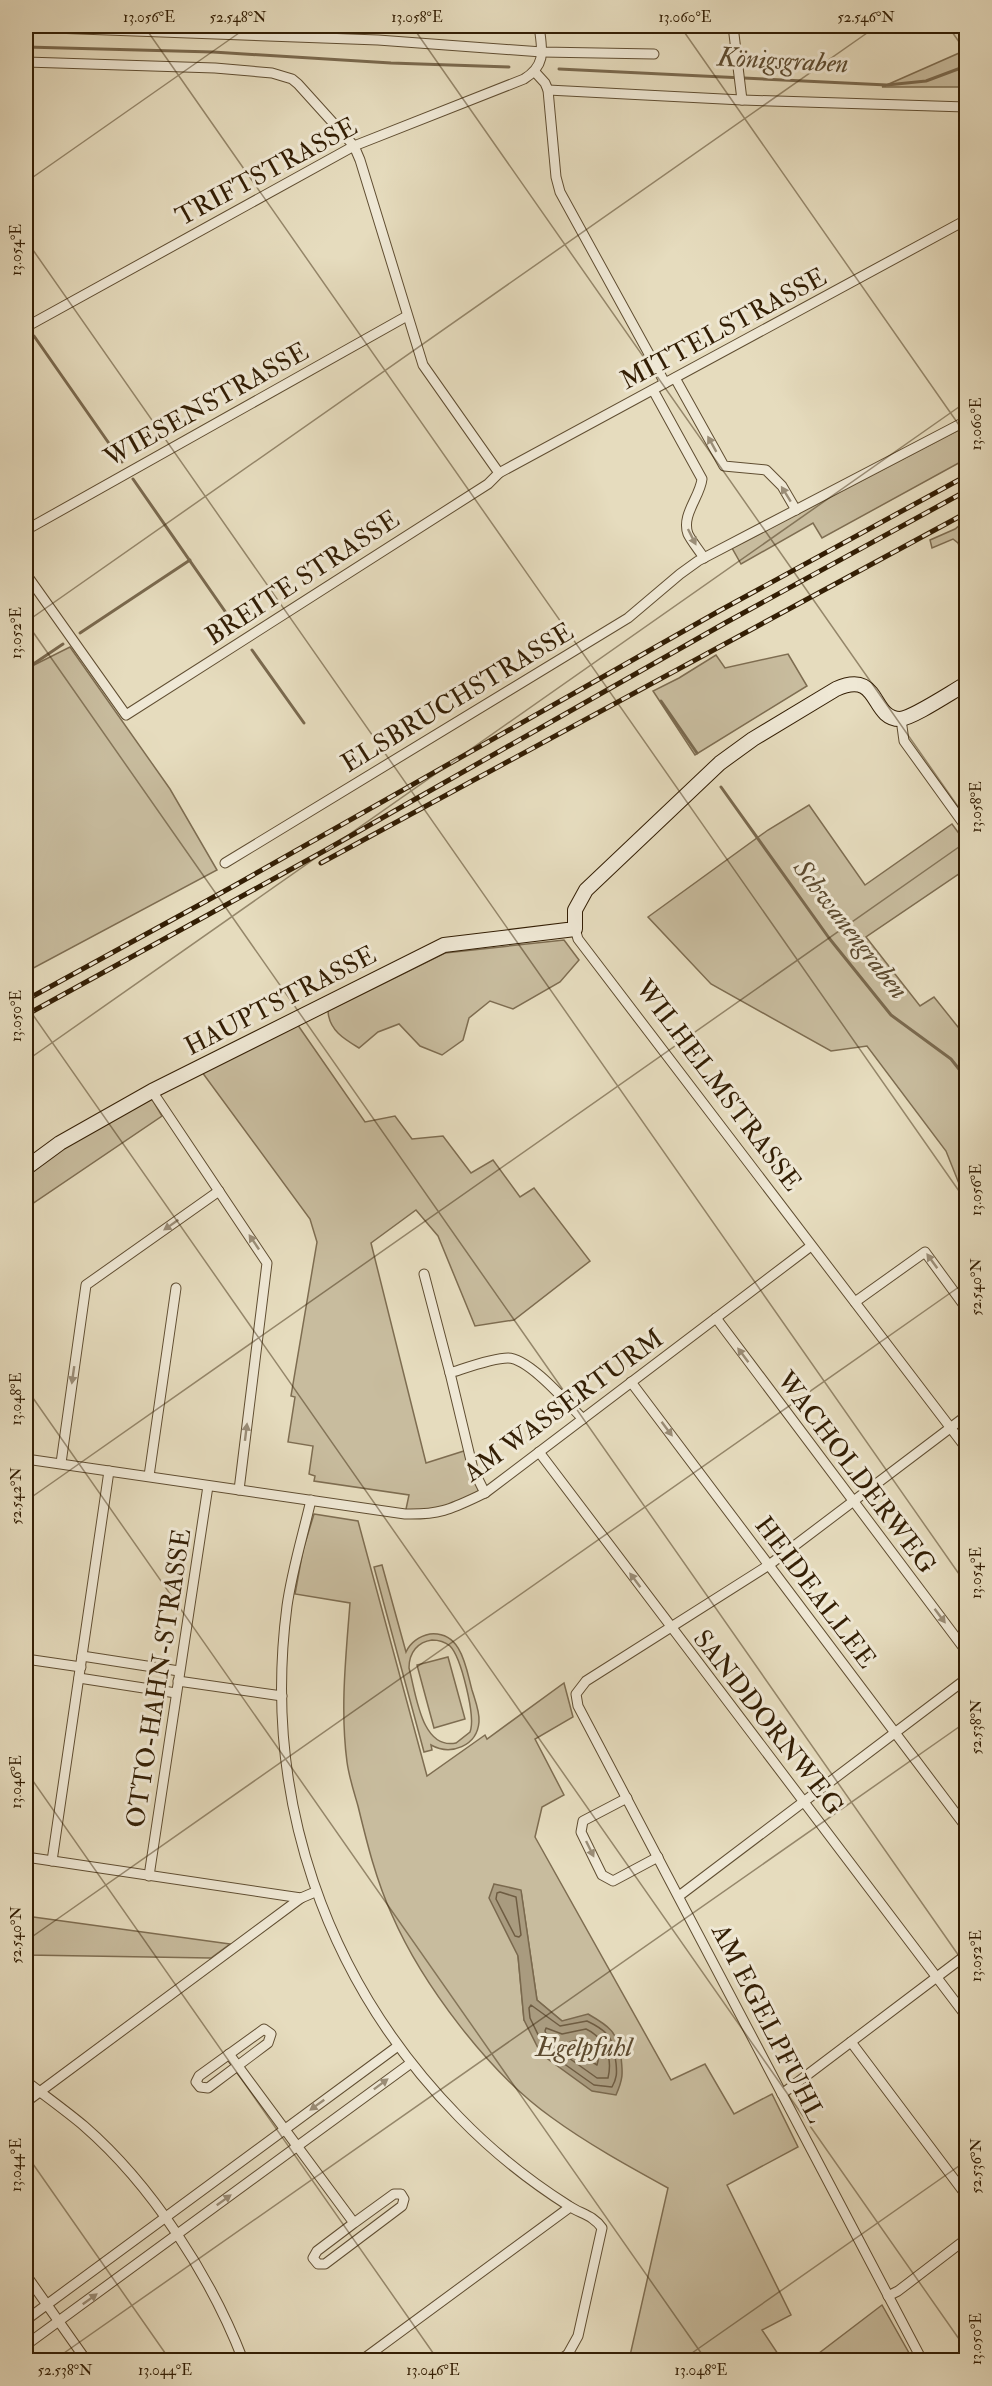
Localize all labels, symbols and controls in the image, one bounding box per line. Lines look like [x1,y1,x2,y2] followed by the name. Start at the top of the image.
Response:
[123,8,175,27] text: 13.056°E
[210,8,267,27] text: 52.548°N
[391,8,443,27] text: 13.058°E
[658,8,712,27] text: 13.060°E
[837,8,895,27] text: 52.546°N
[715,40,849,80] water label: Königsgraben
[170,111,363,233] street label: TRIFTSTRASSE
[7,224,26,276] text: 13.054°E
[615,261,832,397] street label: MITTELSTRASSE
[98,335,314,475] street label: WIESENSTRASSE
[967,397,986,451] text: 13.060°E
[707,435,717,452] one-way arrow
[781,486,792,502] one-way arrow
[200,503,406,652] street label: BREITE STRASSE
[687,529,697,546] one-way arrow
[7,607,26,659] text: 13.052°E
[336,616,579,780] street label: ELSBRUCHSTRASSE
[967,781,986,833] text: 13.058°E
[785,852,915,1006] water label: Schwanengraben
[179,939,381,1063] street label: HAUPTSTRASSE
[628,973,808,1198] street label: WILHELMSTRASSE
[7,990,26,1042] text: 13.050°E
[967,1164,986,1216] text: 13.056°E
[163,1219,179,1231] one-way arrow
[248,1234,260,1250] one-way arrow
[926,1254,938,1270] one-way arrow
[967,1258,986,1316] text: 52.540°N
[457,1323,670,1490] street label: AM WASSERTURM
[737,1348,749,1364] one-way arrow
[769,1364,943,1580] street label: WACHOLDERWEG
[69,1366,78,1385] one-way arrow
[7,1372,26,1425] text: 13.048°E
[660,1421,672,1436] one-way arrow
[241,1422,251,1441] one-way arrow
[7,1467,26,1525] text: 52.542°N
[748,1510,883,1675] street label: HEIDEALLEE
[120,1526,198,1830] street label: OTTO-HAHN-STRASSE
[967,1547,986,1599] text: 13.054°E
[629,1573,641,1589] one-way arrow
[933,1609,945,1624] one-way arrow
[686,1624,851,1822] street label: SANDDORNWEG
[967,1699,986,1754] text: 52.538°N
[7,1755,26,1809] text: 13.046°E
[585,1840,594,1857] one-way arrow
[7,1906,26,1964] text: 52.540°N
[704,1918,832,2128] street label: AM EGELPFUHL
[967,1930,986,1982] text: 13.052°E
[534,2031,635,2064] water label: Egelpfuhl
[374,2079,389,2091] one-way arrow
[309,2099,324,2111] one-way arrow
[7,2138,26,2192] text: 13.044°E
[967,2138,986,2194] text: 52.536°N
[216,2194,232,2206] one-way arrow
[82,2293,98,2305] one-way arrow
[967,2313,986,2365] text: 13.050°E
[38,2361,93,2380] text: 52.538°N
[138,2361,192,2380] text: 13.044°E
[406,2361,460,2380] text: 13.046°E
[675,2361,728,2380] text: 13.048°E

